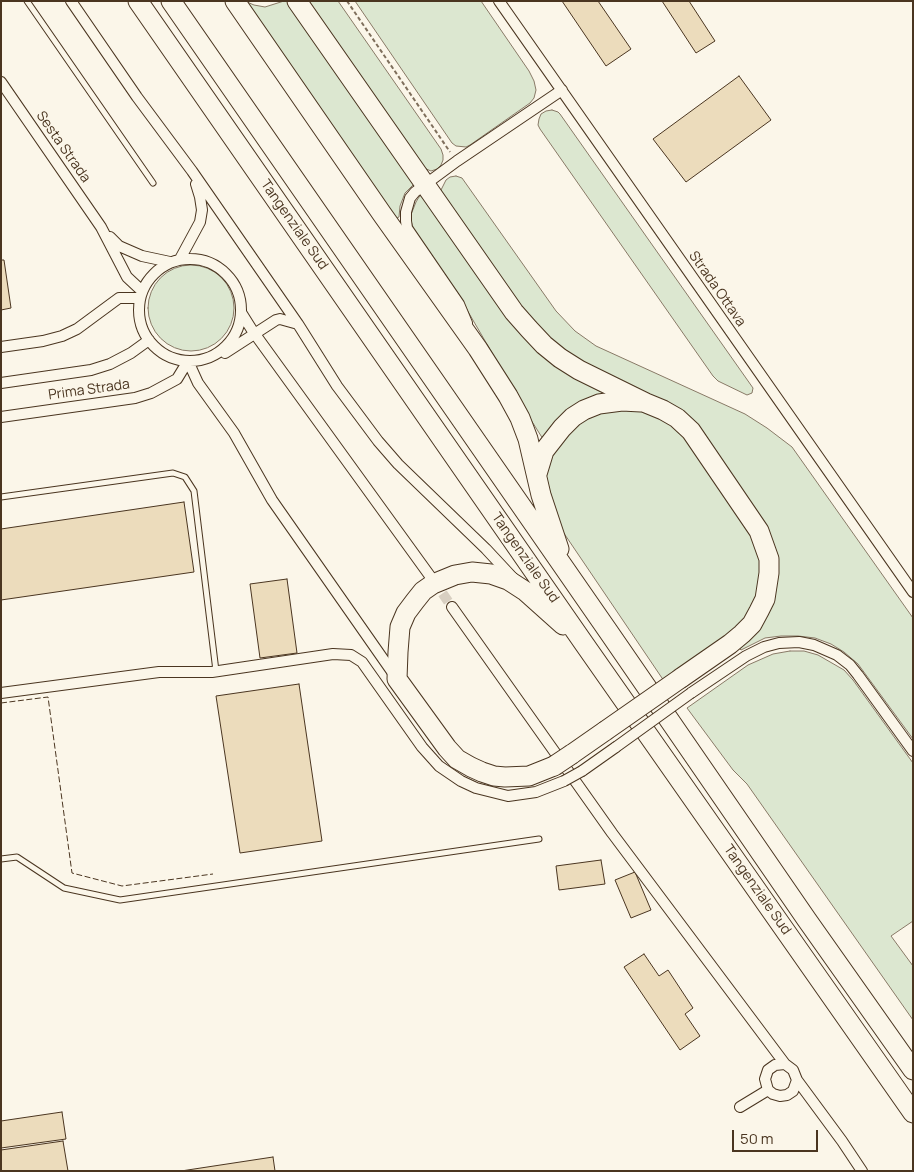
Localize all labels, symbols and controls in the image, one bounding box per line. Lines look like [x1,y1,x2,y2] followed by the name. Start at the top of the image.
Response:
[32,108,94,186] street label: Sesta Strada
[257,177,331,273] street label: Tangenziale Sud
[685,248,749,330] street label: Strada Ottava
[47,376,131,404] street label: Prima Strada
[488,510,562,606] street label: Tangenziale Sud
[720,842,794,938] street label: Tangenziale Sud
[734,1120,820,1152] scale bar
[740,1128,774,1149] text: 50 m

